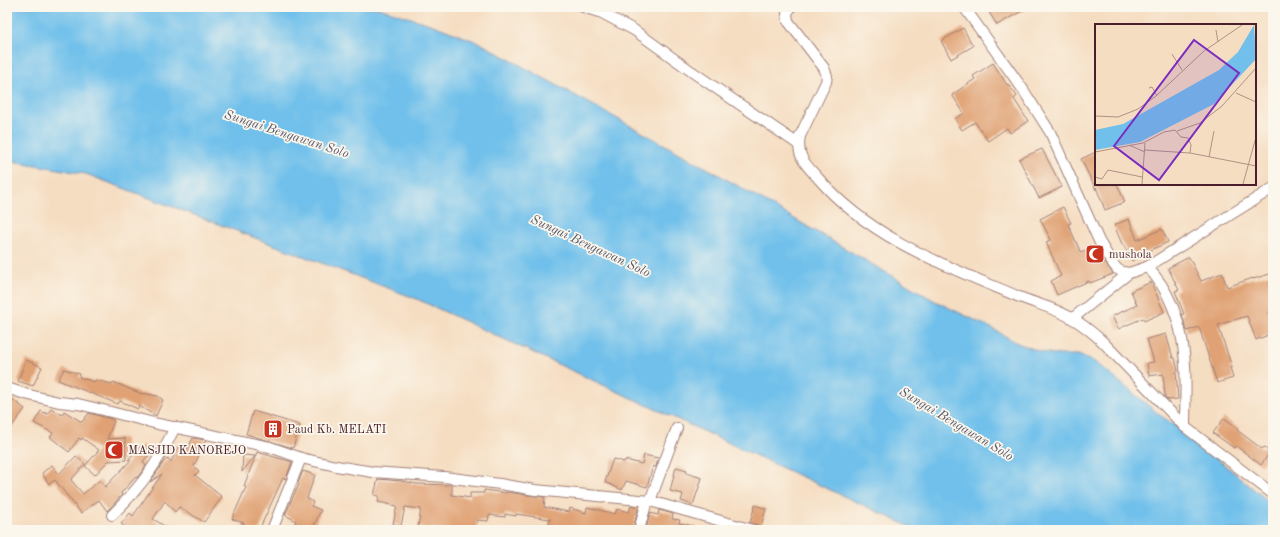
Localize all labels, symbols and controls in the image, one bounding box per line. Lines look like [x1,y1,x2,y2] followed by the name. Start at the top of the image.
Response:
[1095,24,1256,185] inset map
[223,108,350,161] water label: Sungai Bengawan Solo
[529,213,652,280] water label: Sungai Bengawan Solo
[1084,243,1106,265] mosque icon: mushola
[1109,249,1152,261] place label: mushola
[897,385,1015,463] water label: Sungai Bengawan Solo
[262,418,284,440] building icon: Paud Kb. MELATI
[287,424,387,436] place label: Paud Kb. MELATI
[103,439,125,461] mosque icon: MASJID KANOREJO
[128,445,246,457] place label: MASJID KANOREJO

